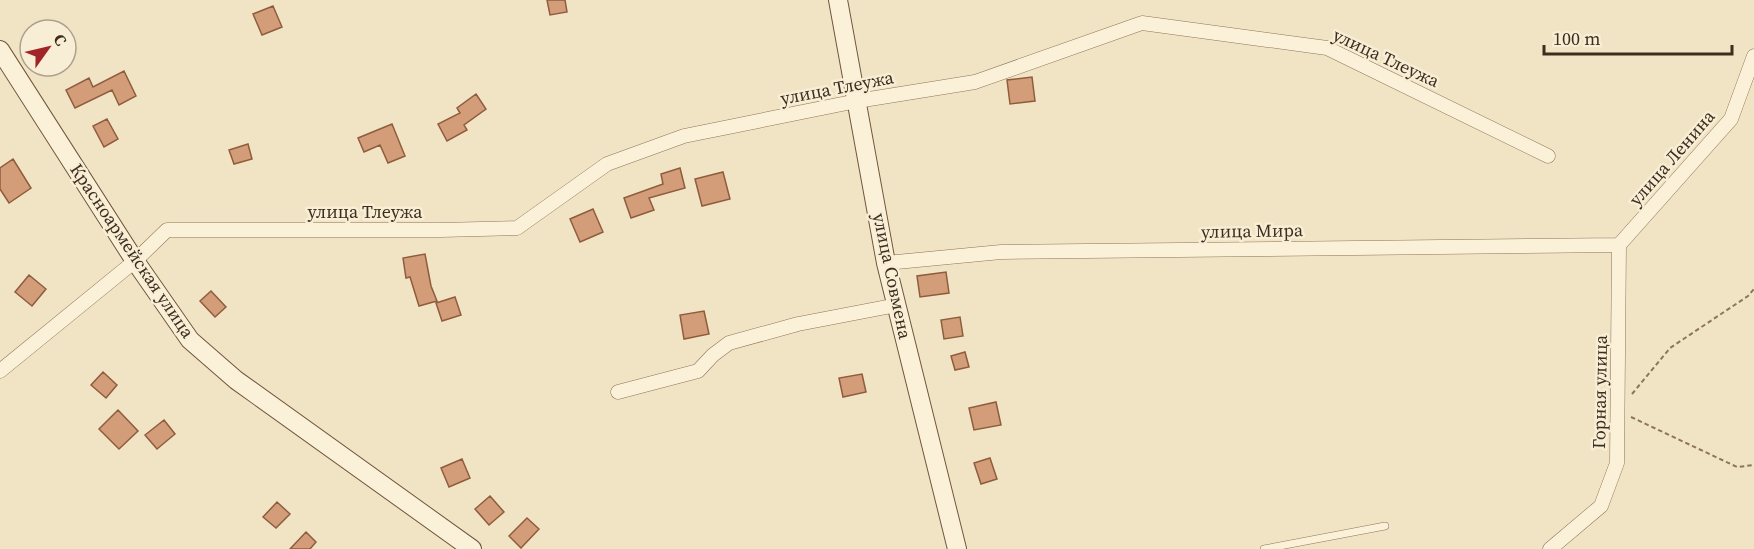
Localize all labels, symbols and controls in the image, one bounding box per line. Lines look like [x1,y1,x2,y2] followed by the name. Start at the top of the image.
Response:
[18,18,78,78] north arrow
[1544,18,1732,56] scale bar
[1329,22,1444,94] street label: улица Тлеужа
[1553,26,1600,51] text: 100 m
[49,29,72,50] text: С
[778,64,896,111] street label: улица Тлеужа
[1623,104,1721,211] street label: улица Ленина
[64,158,201,344] street label: Красноармейская улица
[308,199,423,224] street label: улица Тлеужа
[867,211,918,342] street label: улица Совмена
[1201,217,1304,244] street label: улица Мира
[1586,334,1613,449] street label: Горная улица

